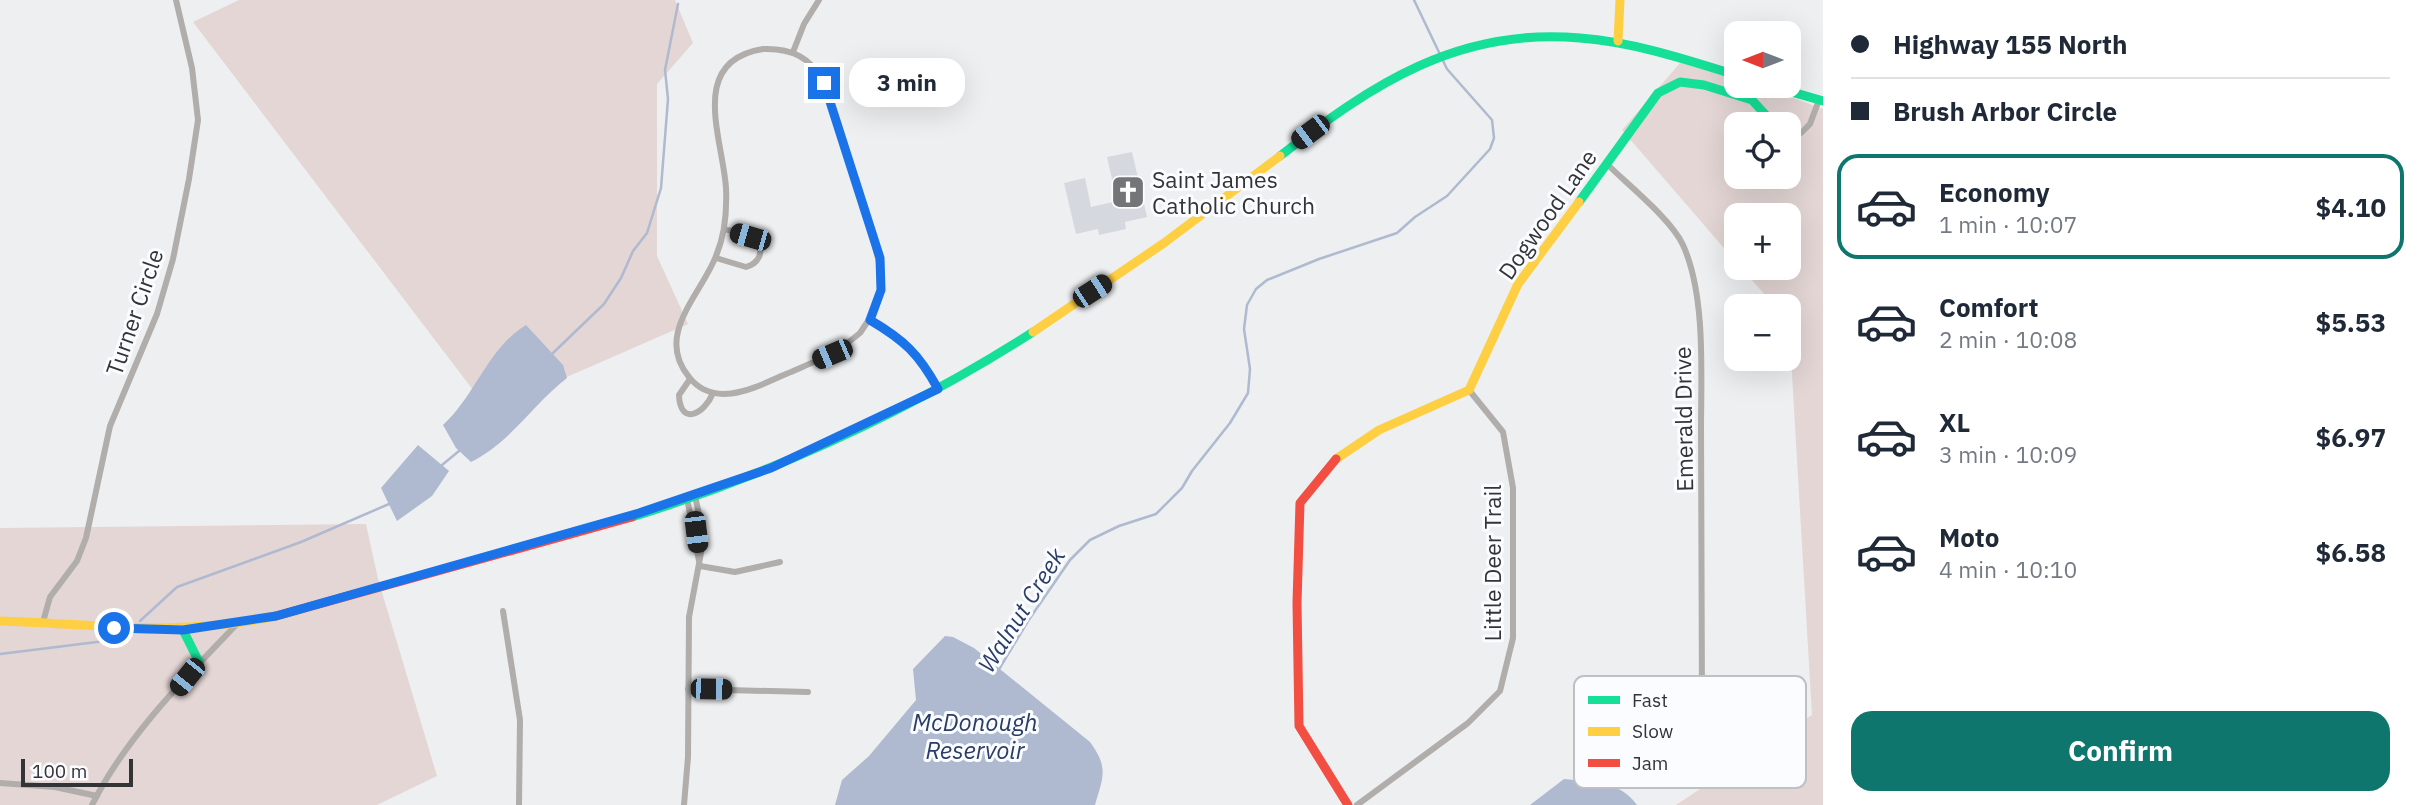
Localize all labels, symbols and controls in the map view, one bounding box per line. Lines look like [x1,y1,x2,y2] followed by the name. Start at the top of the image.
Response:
[1724,21,1801,98] north arrow
[1724,21,1801,371] map controls
[1893,27,2128,61] text: Highway 155 North
[848,58,964,108] callout: 3 min
[808,67,840,99] route end
[877,67,937,97] text: 3 min
[1893,94,2117,128] text: Brush Arbor Circle
[1287,111,1334,153] car
[1724,112,1801,189] button: locate
[1491,143,1603,285] street label: Dogwood Lane
[1152,164,1315,220] place label: Saint James Catholic Church
[1109,173,1147,211] church icon: Saint James Catholic Church
[1855,175,1918,238] icon: car
[1939,175,2050,209] text: Economy
[2316,190,2386,224] text: $4.10
[1724,203,1801,280] button: +
[1939,209,2077,239] text: 1 min · 10:07
[727,221,774,253] car
[98,245,170,379] street label: Turner Circle
[1069,271,1116,311] car
[1855,290,1918,353] icon: car
[1939,290,2038,324] text: Comfort
[1724,294,1801,371] button: −
[2316,305,2386,339] text: $5.53
[1939,324,2077,354] text: 2 min · 10:08
[809,336,856,372] car
[1667,346,1699,492] street label: Emerald Drive
[1855,405,1918,468] icon: car
[1939,405,1970,439] text: XL
[2316,420,2386,454] text: $6.97
[1939,439,2077,469] text: 3 min · 10:09
[1477,485,1507,641] street label: Little Deer Trail
[684,510,709,554] car
[1855,520,1918,583] icon: car
[1939,520,1999,554] text: Moto
[2316,535,2386,569] text: $6.58
[970,541,1072,678] water label: Walnut Creek
[1939,554,2077,584] text: 4 min · 10:10
[98,612,130,644] route start
[166,654,209,700] car
[1574,676,1806,788] legend
[690,678,733,700] car
[1632,688,1668,712] text: Fast
[912,706,1038,766] water label: McDonough Reservoir
[1851,711,2390,791] button: Confirm
[1632,719,1673,743] text: Slow
[1632,751,1668,775] text: Jam
[21,756,133,788] scale bar
[32,759,87,783] text: 100 m

